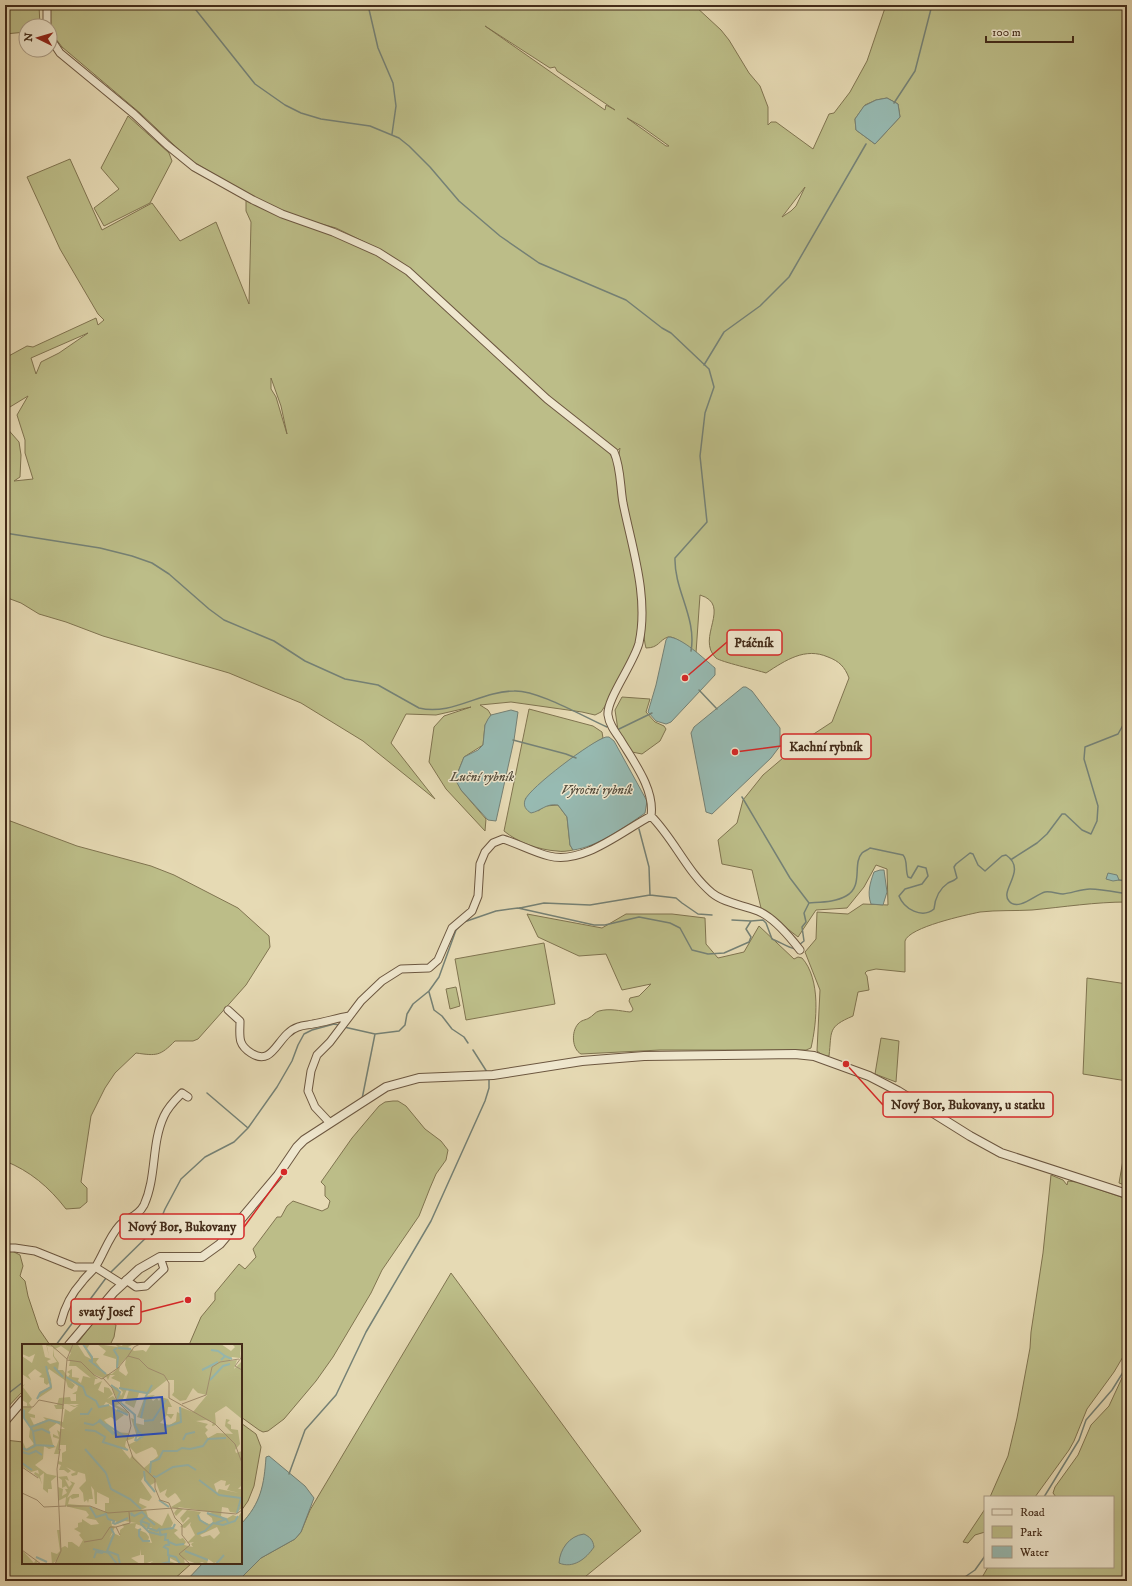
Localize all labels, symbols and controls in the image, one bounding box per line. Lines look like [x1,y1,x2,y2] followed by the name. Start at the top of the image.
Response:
[18,18,58,58] north arrow
[986,18,1073,44] scale bar
[992,25,1021,40] text: 100 m
[22,32,36,42] text: N
[727,630,782,655] callout: Ptáčník
[734,635,774,651] text: Ptáčník
[781,734,871,759] callout: Kachní rybník
[789,739,863,756] text: Kachní rybník
[449,769,515,785] water label: Luční rybník
[561,782,633,798] water label: Výroční rybník
[883,1092,1053,1117] callout: Nový Bor, Bukovany, u statku
[891,1097,1046,1114] text: Nový Bor, Bukovany, u statku
[120,1214,244,1239] callout: Nový Bor, Bukovany
[128,1219,237,1236] text: Nový Bor, Bukovany
[71,1299,141,1324] callout: svatý Josef
[79,1304,136,1321] text: svatý Josef
[22,1344,242,1564] inset map
[984,1496,1114,1568] legend
[1020,1505,1045,1520] text: Road
[1020,1525,1042,1540] text: Park
[1019,1545,1049,1560] text: Water

